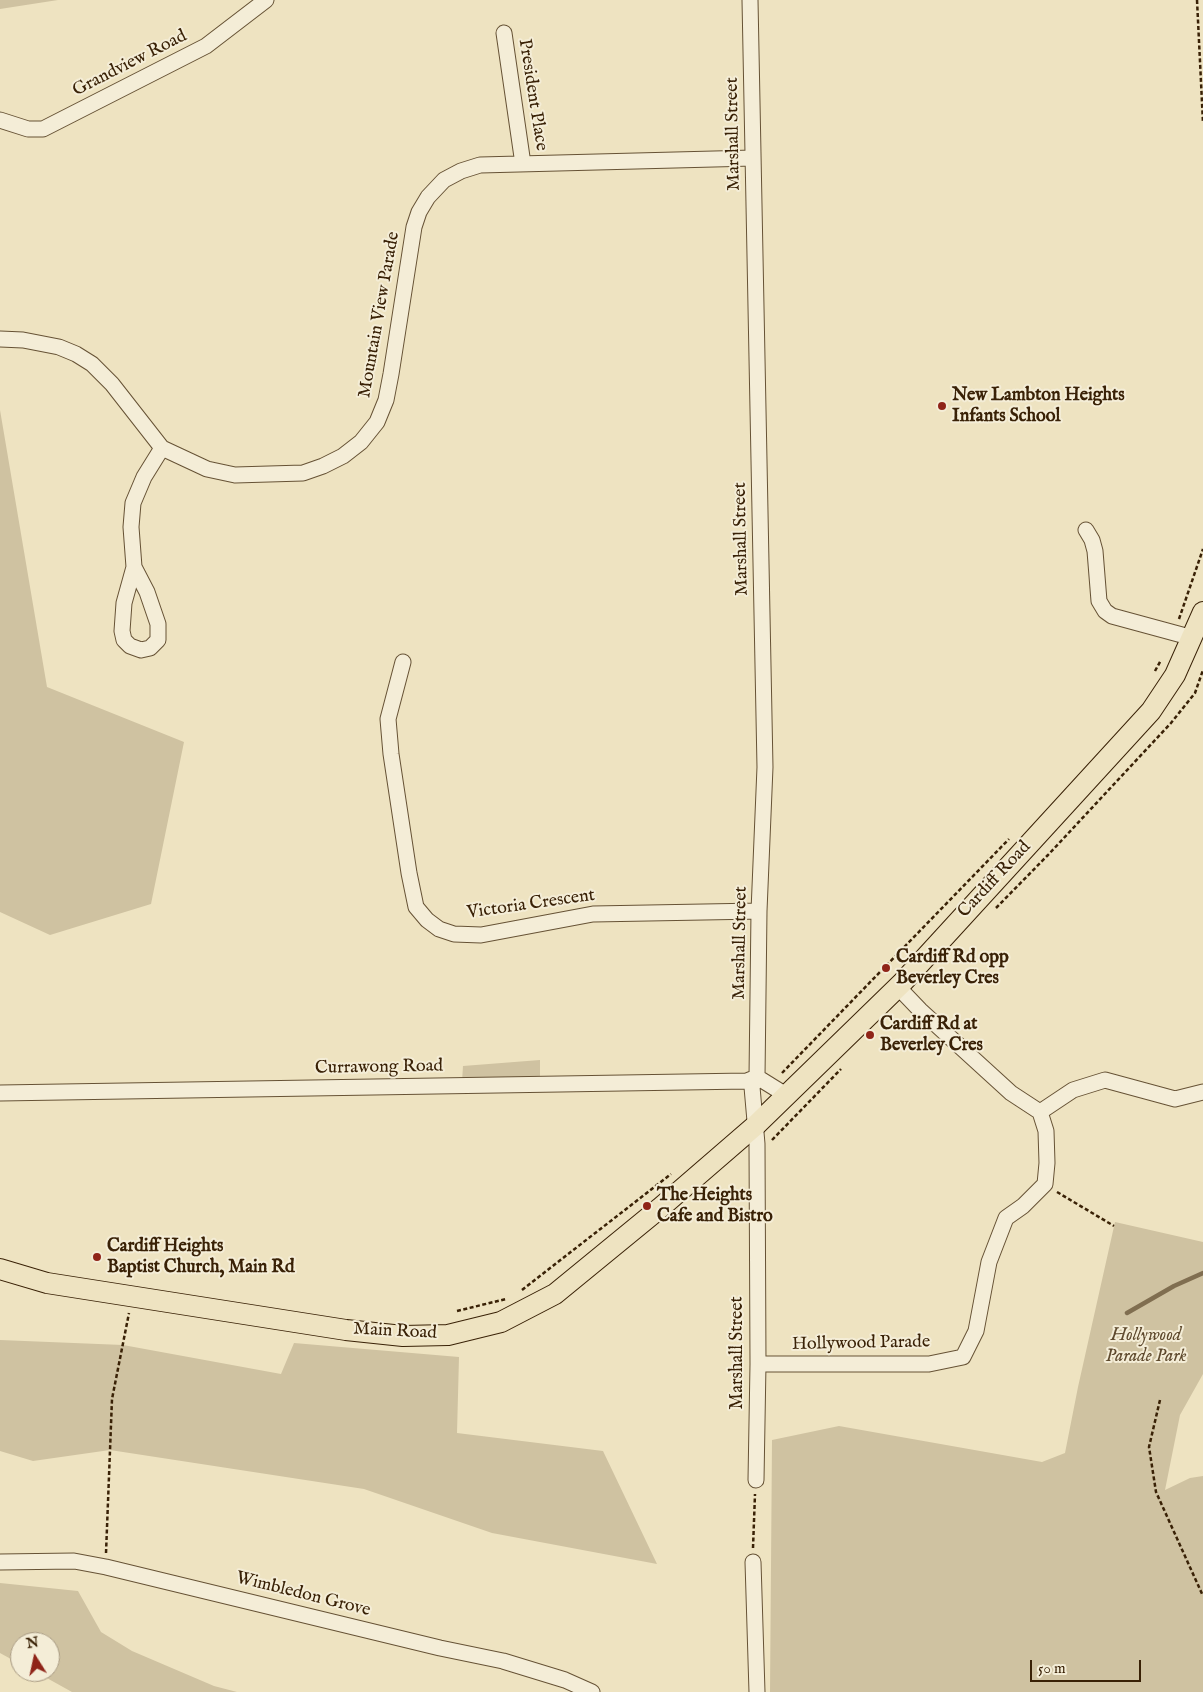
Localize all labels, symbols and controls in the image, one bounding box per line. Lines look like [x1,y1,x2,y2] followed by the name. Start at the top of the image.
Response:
[69,26,191,102] street label: Grandview Road
[512,38,552,152] street label: President Place
[722,77,746,191] street label: Marshall Street
[355,230,405,400] street label: Mountain View Parade
[952,385,1125,428] place label: New Lambton Heights Infants School
[936,400,948,412] marker: New Lambton Heights Infants School
[730,482,754,596] street label: Marshall Street
[954,837,1036,923] street label: Cardiff Road
[466,885,596,925] street label: Victoria Crescent
[729,886,753,1000] street label: Marshall Street
[896,947,1009,990] place label: Cardiff Rd opp Beverley Cres
[880,962,892,974] marker: Cardiff Rd opp Beverley Cres
[880,1014,983,1056] place label: Cardiff Rd at Beverley Cres
[864,1029,876,1041] marker: Cardiff Rd at Beverley Cres
[315,1056,443,1080] street label: Currawong Road
[657,1185,773,1228] place label: The Heights Cafe and Bistro
[641,1200,653,1212] marker: The Heights Cafe and Bistro
[107,1236,295,1278] place label: Cardiff Heights Baptist Church, Main Rd
[91,1251,103,1263] marker: Cardiff Heights Baptist Church, Main Rd
[727,1296,749,1410] street label: Marshall Street
[353,1319,437,1345] street label: Main Road
[1106,1325,1186,1368] park label: Hollywood Parade Park
[792,1332,930,1356] street label: Hollywood Parade
[234,1568,372,1622] street label: Wimbledon Grove
[10,1632,60,1682] north arrow
[25,1633,40,1653] text: N
[1033,1650,1144,1682] scale bar
[1038,1659,1066,1678] text: 50 m

